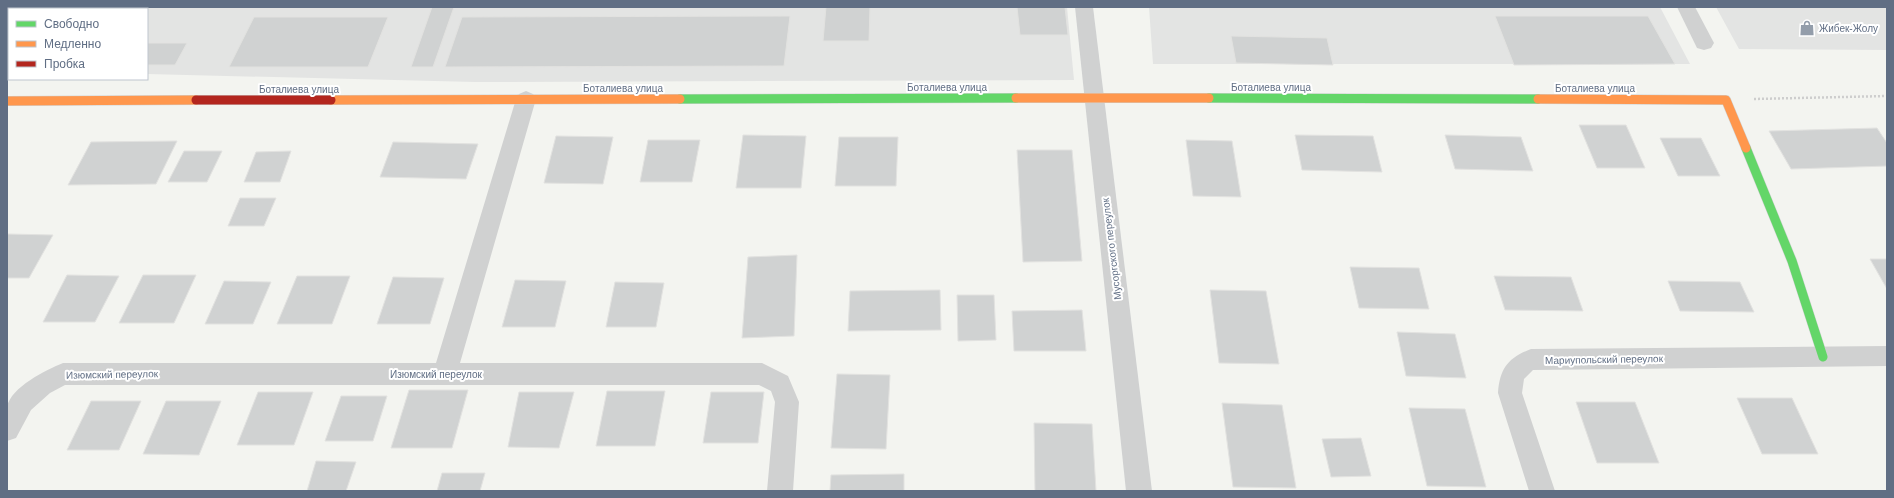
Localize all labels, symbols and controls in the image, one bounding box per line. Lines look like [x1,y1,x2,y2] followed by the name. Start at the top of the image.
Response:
[8,8,148,80] legend
[44,17,99,31] text: Свободно
[1798,19,1816,37] shop icon: Жибек-Жолу
[1819,23,1878,34] place label: Жибек-Жолу
[44,37,101,51] text: Медленно
[44,57,85,71] text: Пробка
[907,82,987,93] street label: Боталиева улица
[1231,82,1311,93] street label: Боталиева улица
[583,83,663,94] street label: Боталиева улица
[1555,83,1635,94] street label: Боталиева улица
[259,84,339,95] street label: Боталиева улица
[1100,197,1123,300] street label: Мусоргского переулок
[1545,353,1664,366] street label: Мариупольский переулок
[66,368,159,381] street label: Изюмский переулок
[390,369,483,380] street label: Изюмский переулок

